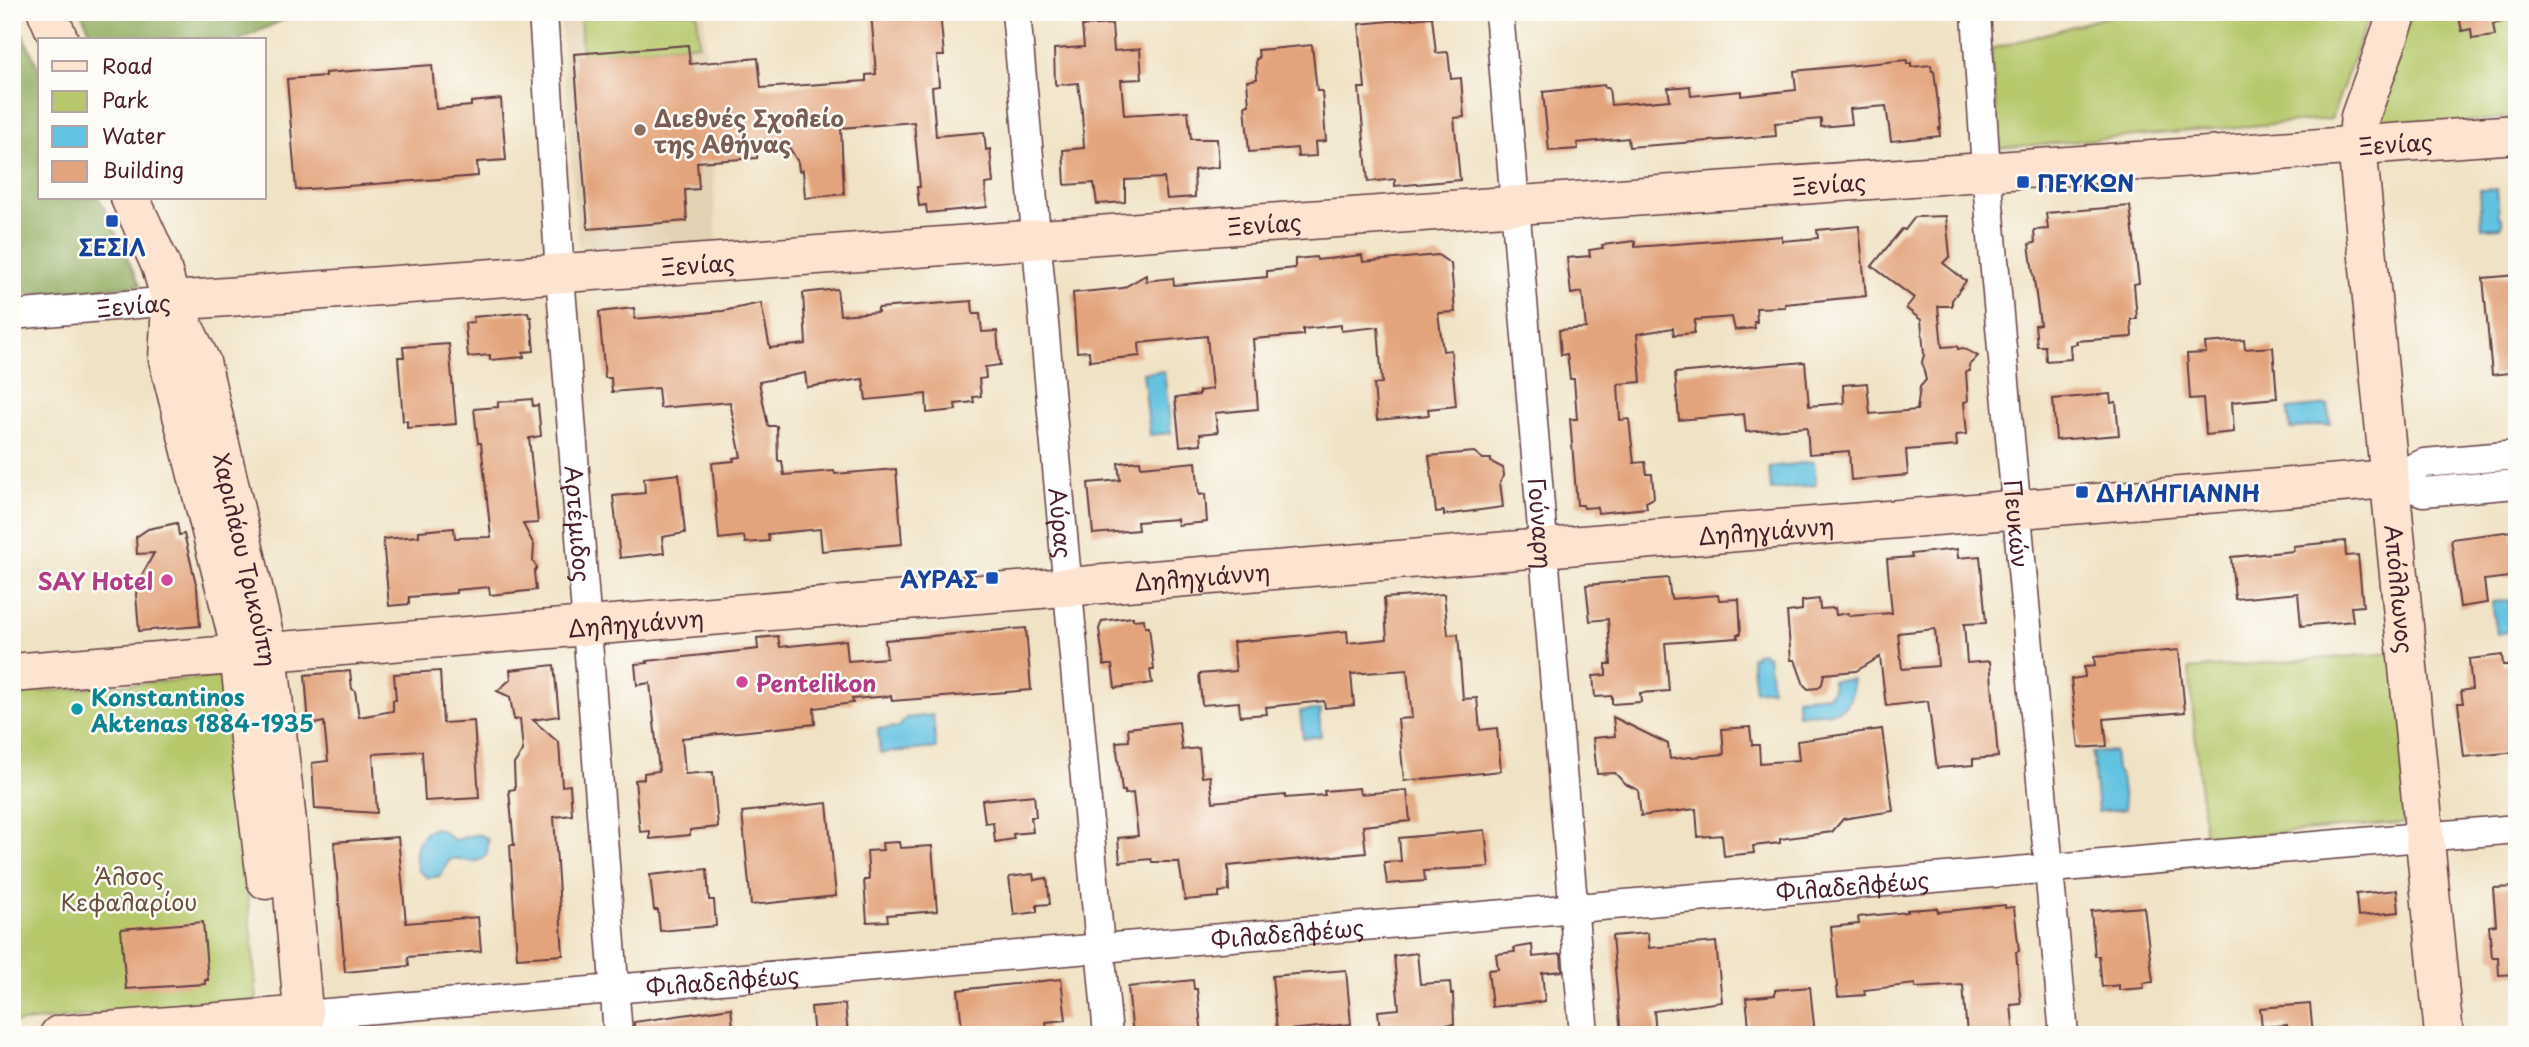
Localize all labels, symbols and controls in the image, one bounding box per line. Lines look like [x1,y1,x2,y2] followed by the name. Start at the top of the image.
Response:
[38,38,266,200] legend
[102,49,153,81] text: Road
[102,83,149,115] text: Park
[654,100,844,161] place label: Διεθνές Σχολείο της Αθήνας
[102,119,166,151] text: Water
[632,122,648,138] marker: Διεθνές Σχολείο της Αθήνας
[2357,123,2434,163] street label: Ξενίας
[102,153,184,185] text: Building
[1790,163,1867,203] street label: Ξενίας
[2037,165,2134,200] place label: ΠΕΥΚΩΝ
[2015,174,2031,190] marker: ΠΕΥΚΩΝ
[1226,203,1303,243] street label: Ξενίας
[104,213,120,229] marker: ΣΕΣΙΛ
[78,229,146,264] place label: ΣΕΣΙΛ
[659,243,736,284] street label: Ξενίας
[95,284,172,325] street label: Ξενίας
[205,449,287,668] street label: Χαριλάου Τρικούπη
[557,464,601,583] street label: Αρτέμιδος
[2096,475,2260,510] place label: ΔΗΛΗΓΙΑΝΝΗ
[1520,476,1563,570] street label: Γούναρη
[1996,477,2039,569] street label: Πευκών
[2074,484,2090,500] marker: ΔΗΛΗΓΙΑΝΝΗ
[1041,486,1083,560] street label: Αύρας
[1697,507,1835,553] street label: Δηληγιάννη
[2377,523,2424,655] street label: Απόλλωνος
[1133,553,1271,599] street label: Δηληγιάννη
[900,561,978,596] place label: ΑΥΡΑΣ
[37,563,153,598] place label: SAY Hotel
[984,570,1000,586] marker: ΑΥΡΑΣ
[159,572,175,588] marker: SAY Hotel
[567,599,705,645] street label: Δηληγιάννη
[756,665,876,700] place label: Pentelikon
[734,674,750,690] marker: Pentelikon
[90,679,314,740] place label: Konstantinos Aktenas 1884-1935
[69,701,85,717] marker: Konstantinos Aktenas 1884-1935
[61,858,198,919] park label: Άλσος Κεφαλαρίου
[1775,861,1931,909] street label: Φιλαδελφέως
[1210,908,1366,956] street label: Φιλαδελφέως
[645,956,801,1004] street label: Φιλαδελφέως

